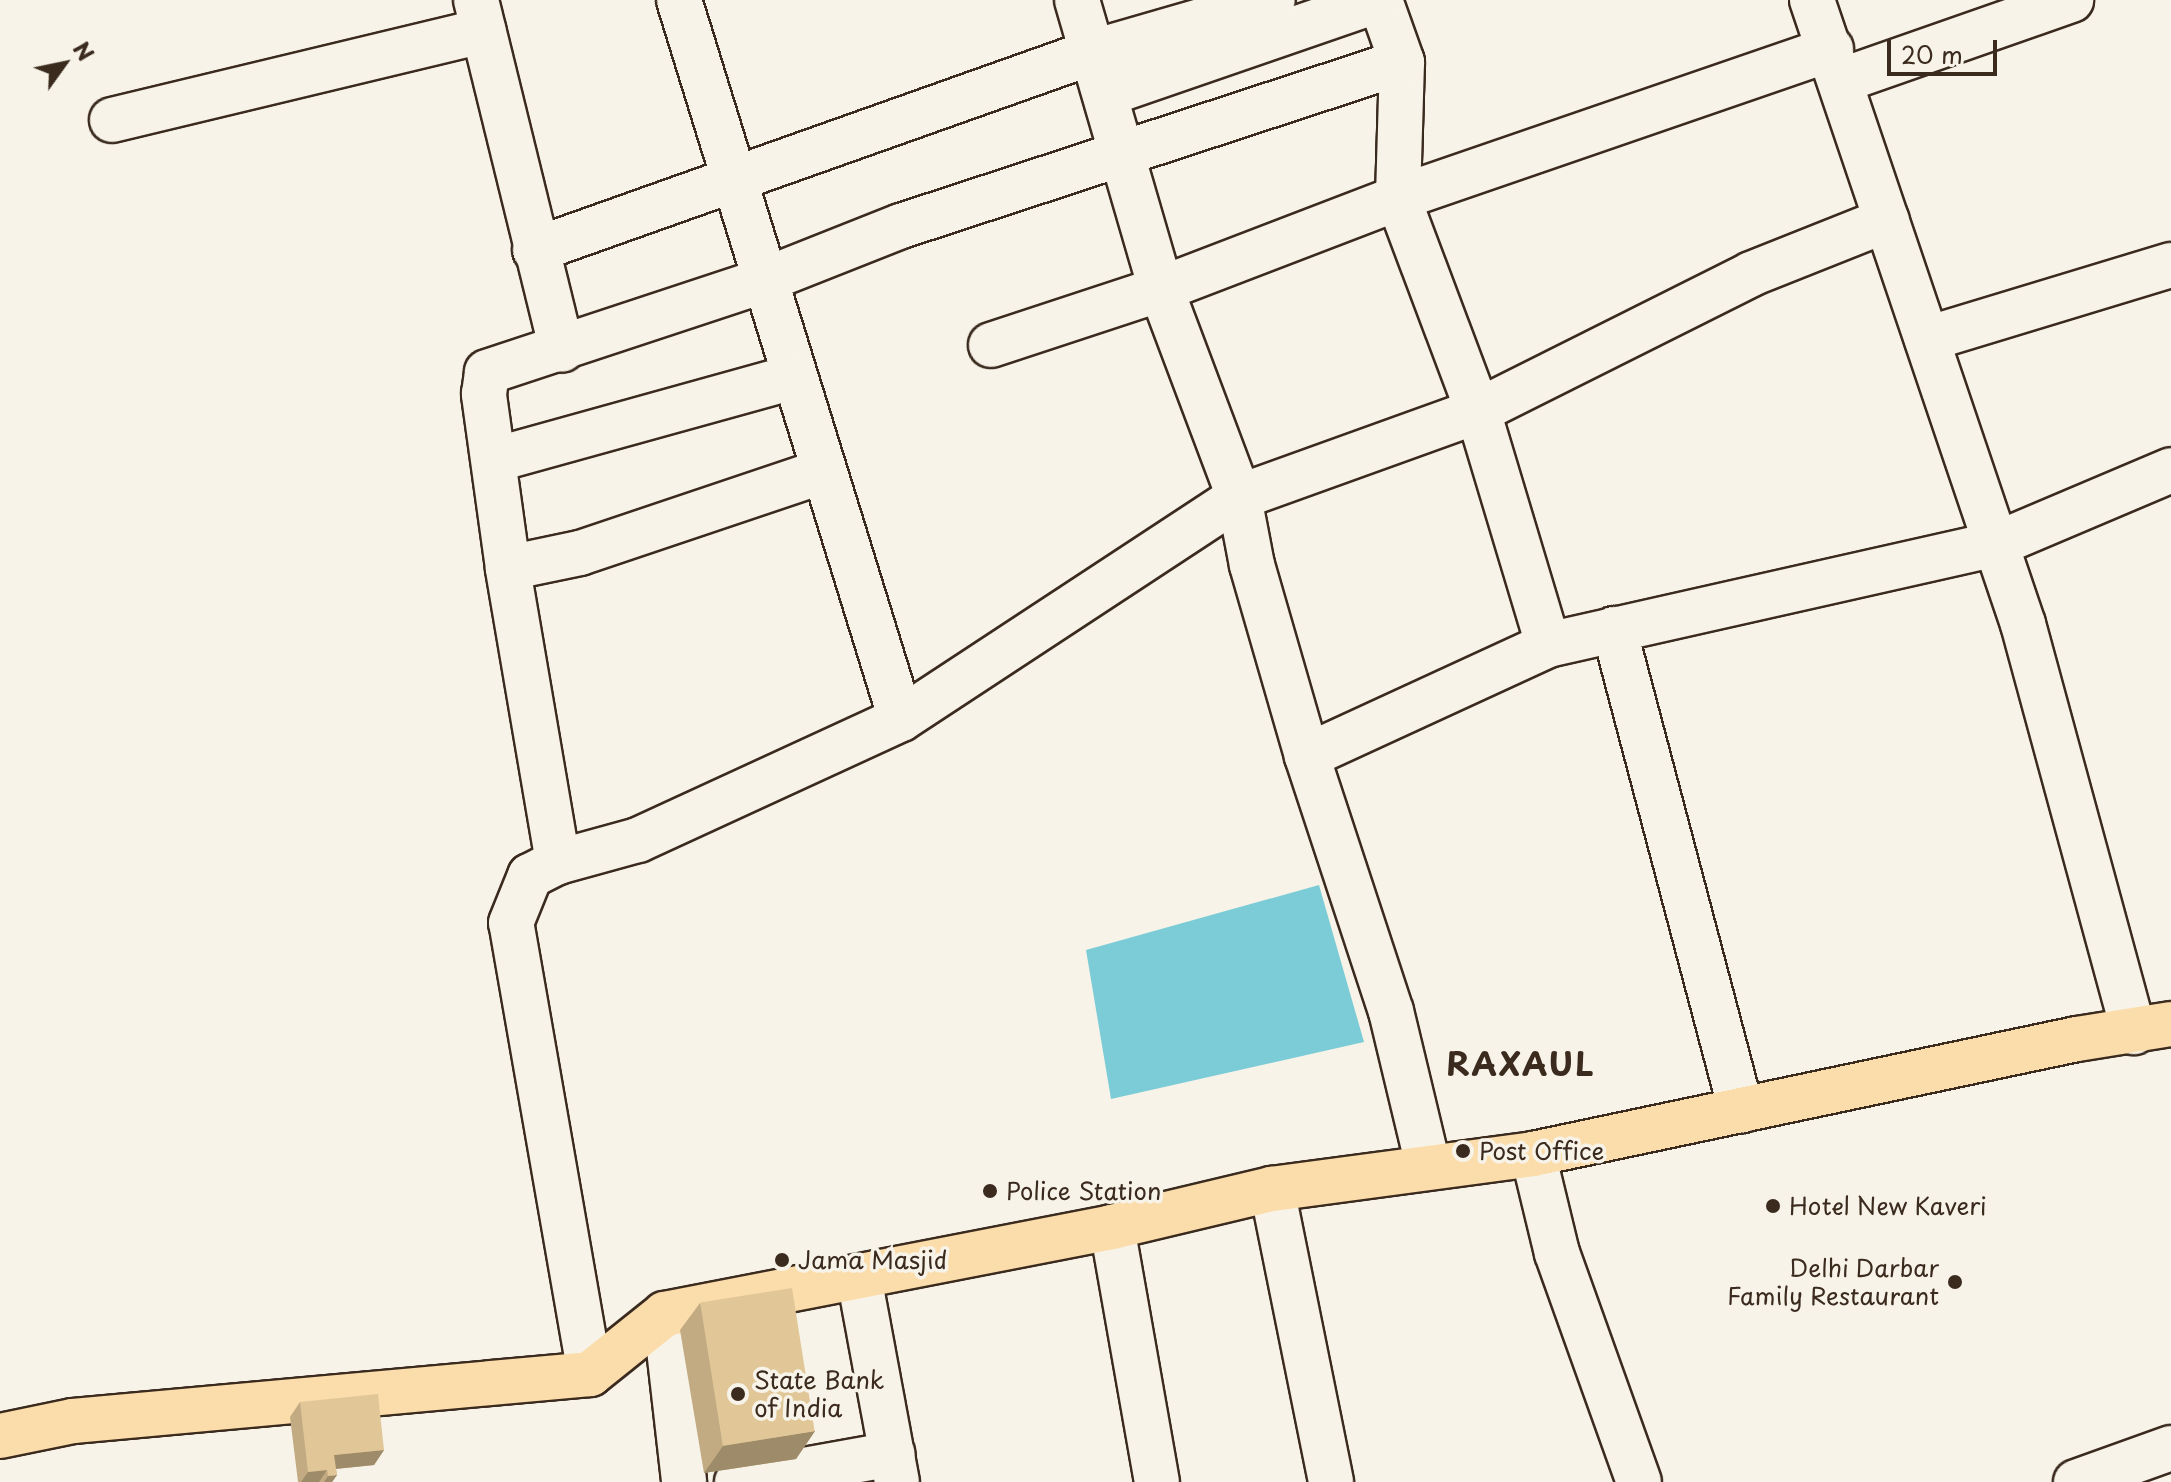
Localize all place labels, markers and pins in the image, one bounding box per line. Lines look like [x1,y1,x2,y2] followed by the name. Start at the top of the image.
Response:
[1479,1137,1605,1165] place label: Post Office
[1454,1142,1472,1160] marker: Post Office
[1006,1177,1162,1205] place label: Police Station
[981,1182,999,1200] marker: Police Station
[1789,1192,1988,1220] place label: Hotel New Kaveri
[1764,1197,1782,1215] marker: Hotel New Kaveri
[798,1246,948,1274] place label: Jama Masjid
[773,1251,791,1269] marker: Jama Masjid
[1727,1254,1939,1310] place label: Delhi Darbar Family Restaurant
[1946,1273,1964,1291] marker: Delhi Darbar Family Restaurant
[754,1366,884,1422] place label: State Bank of India
[729,1385,747,1403] marker: State Bank of India

